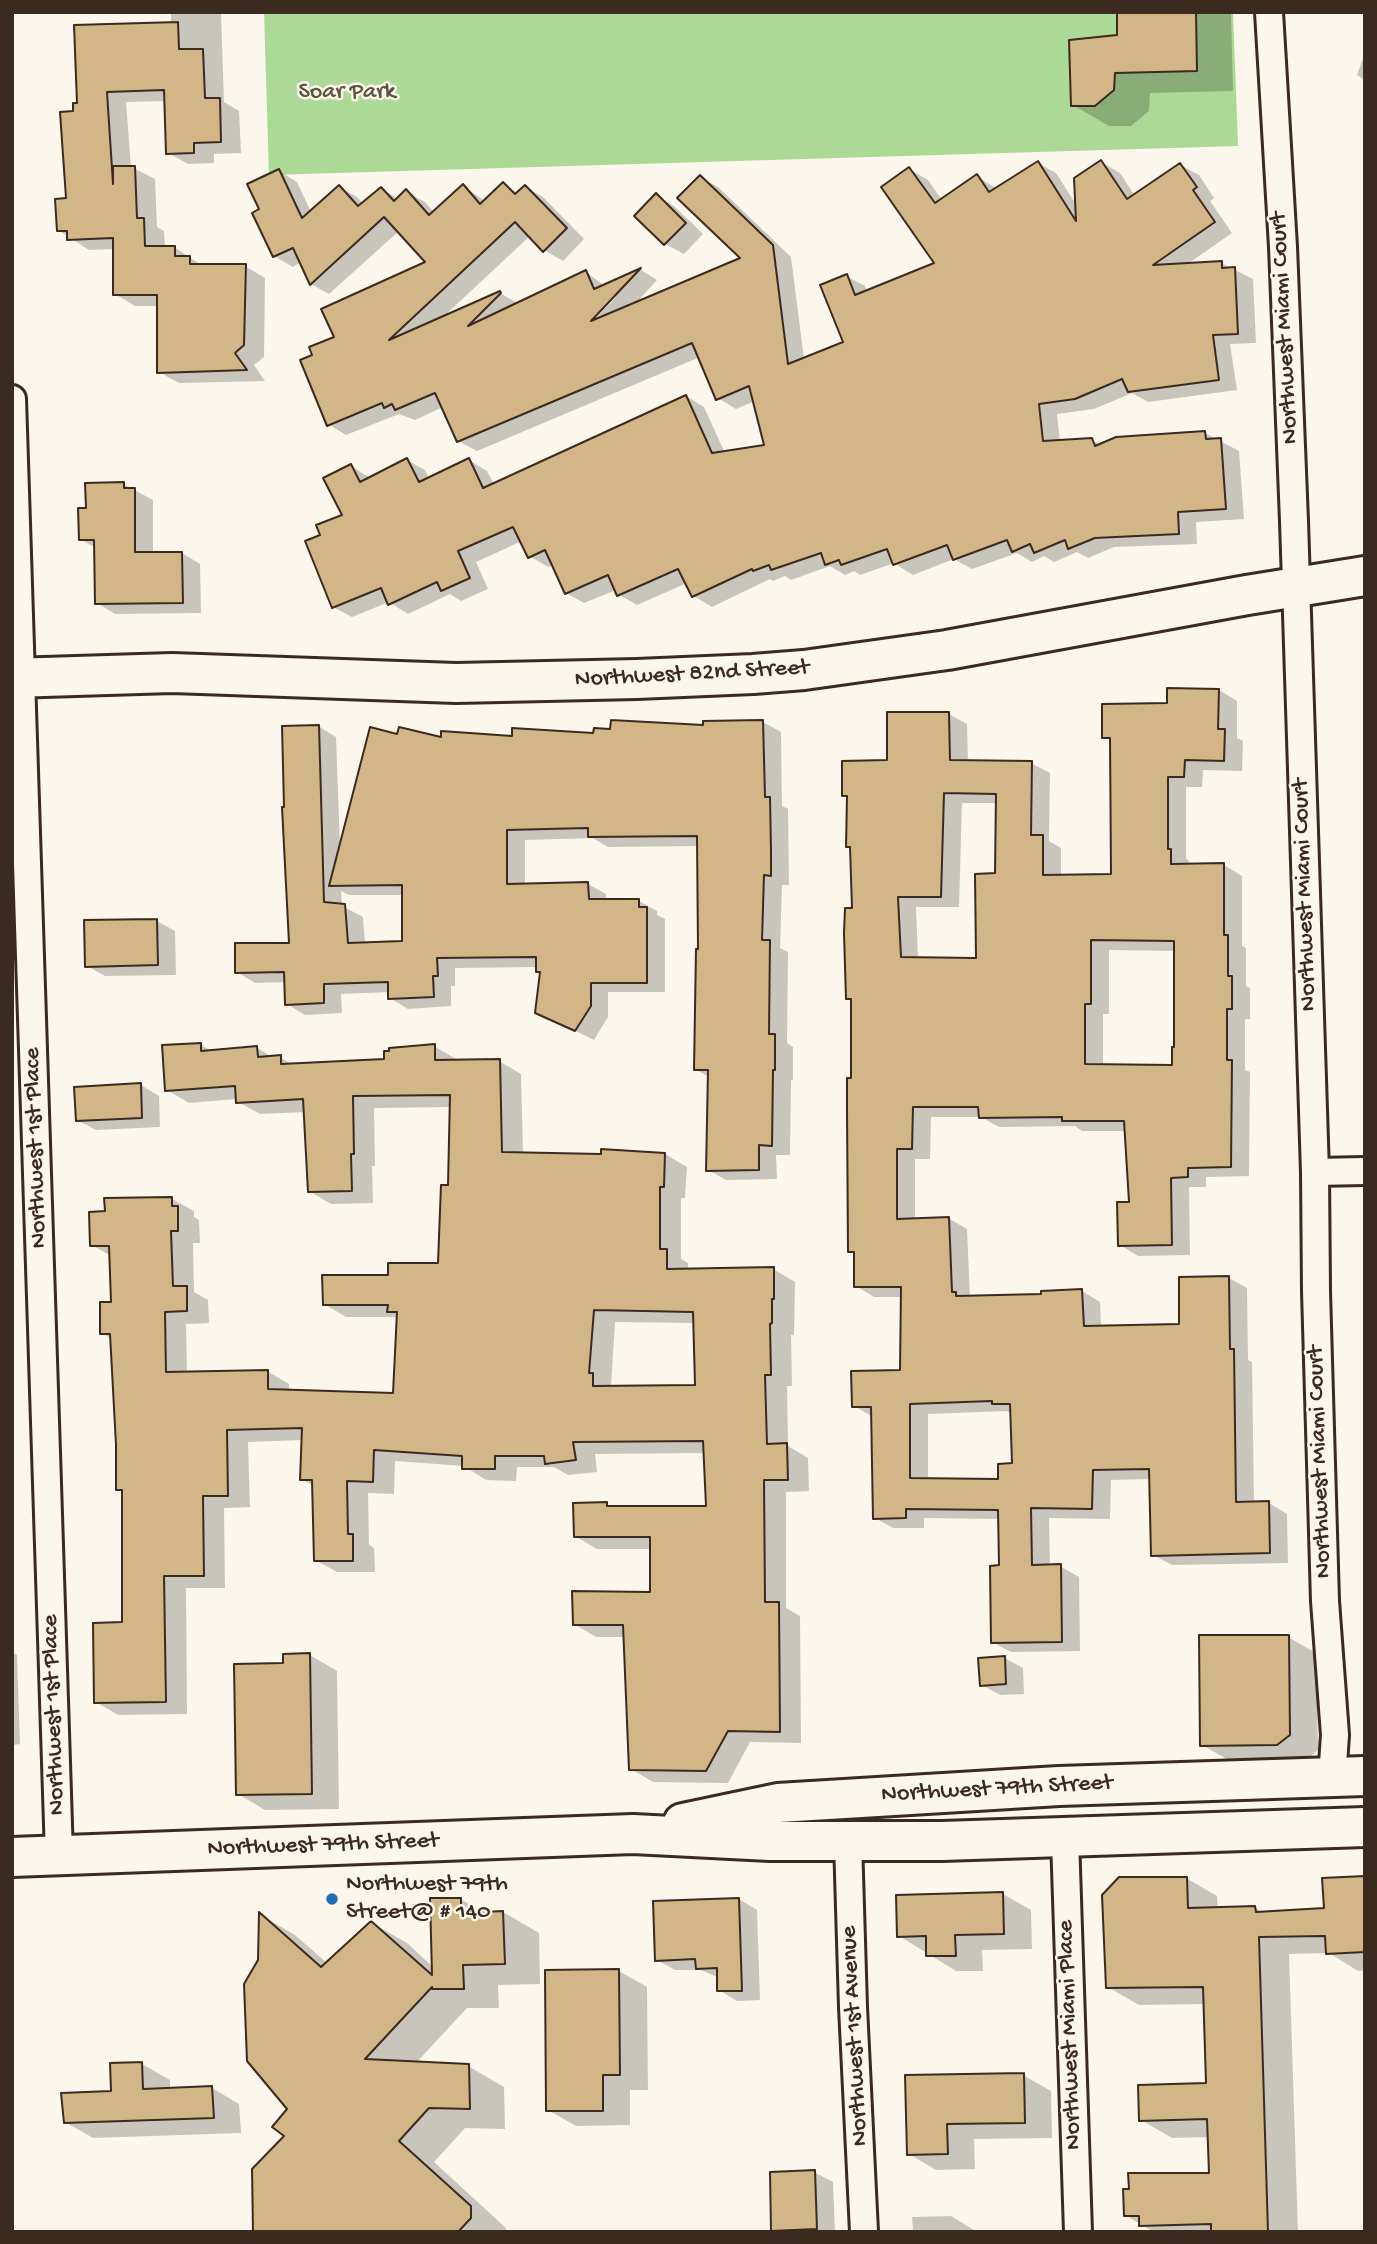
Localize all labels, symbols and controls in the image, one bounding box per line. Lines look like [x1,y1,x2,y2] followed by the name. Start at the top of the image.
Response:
[299,79,395,107] park label: Soar Park
[1266,211,1306,445] street label: Northwest Miami Court
[574,654,810,696] street label: Northwest 82nd Street
[1288,778,1324,1012] street label: Northwest Miami Court
[19,1047,55,1249] street label: Northwest 1st Place
[1303,1345,1339,1579] street label: Northwest Miami Court
[37,1614,73,1816] street label: Northwest 1st Place
[881,1770,1113,1810] street label: Northwest 79th Street
[207,1828,439,1864] street label: Northwest 79th Street
[346,1871,508,1927] place label: Northwest 79th Street@ # 140
[324,1891,340,1907] marker: Northwest 79th Street@ # 140
[1053,1920,1089,2150] street label: Northwest Miami Place
[836,1925,876,2147] street label: Northwest 1st Avenue

